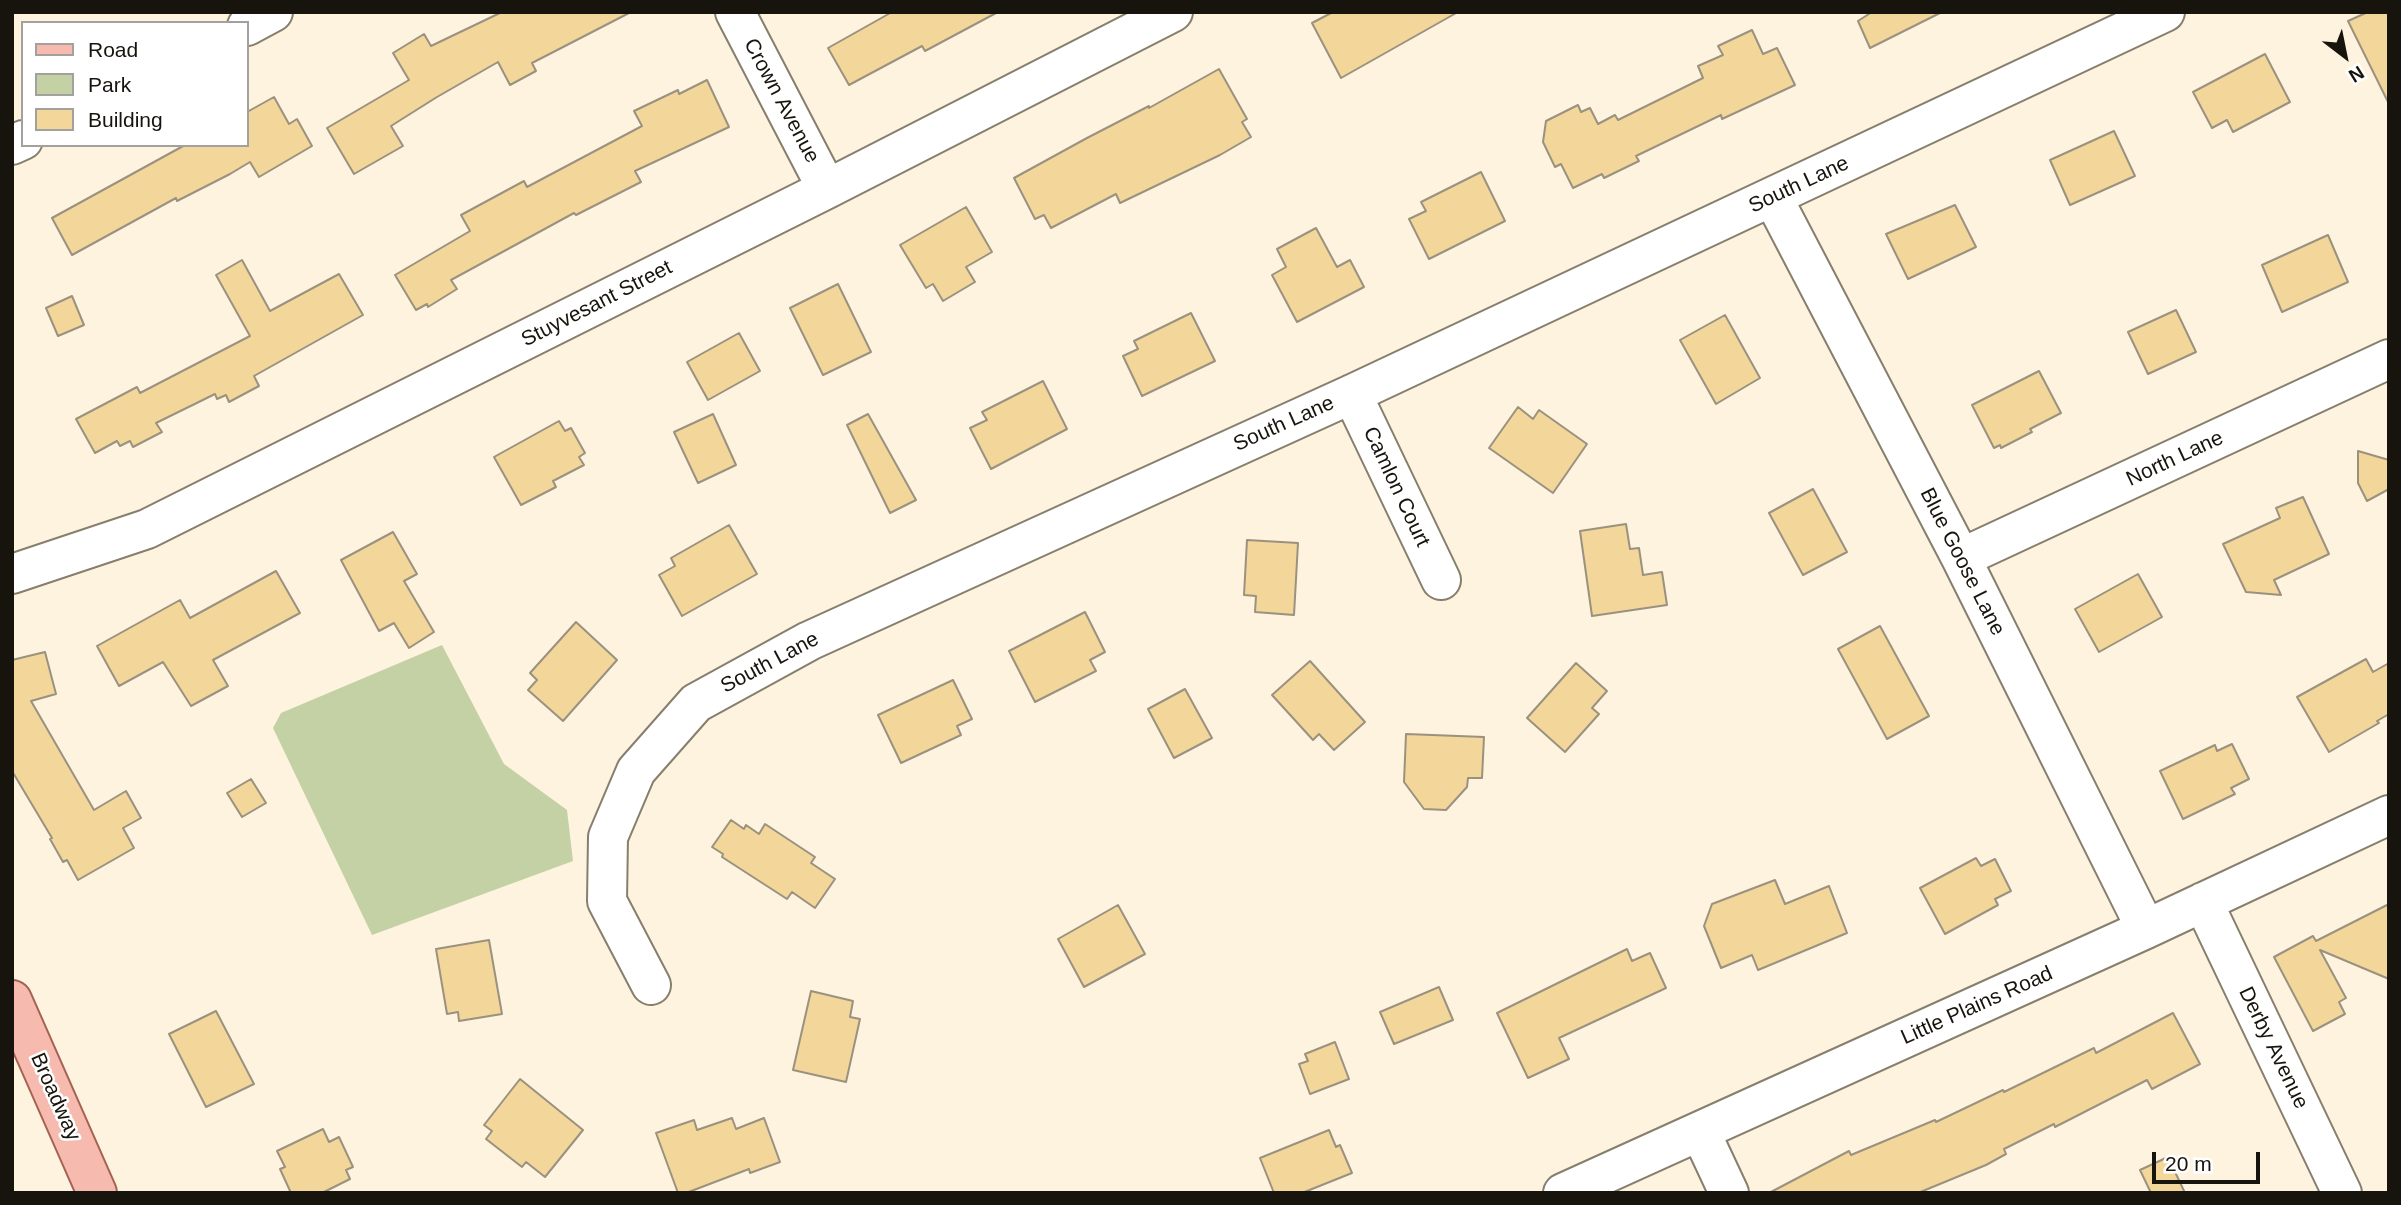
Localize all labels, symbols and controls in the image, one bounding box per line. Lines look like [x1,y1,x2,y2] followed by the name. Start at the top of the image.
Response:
[21,21,248,147] legend
[2310,21,2380,91] north arrow
[738,34,824,168] street label: Crown Avenue
[88,38,138,61] text: Road
[2345,62,2368,87] text: N
[88,73,131,96] text: Park
[88,108,163,131] text: Building
[1745,151,1853,219] street label: South Lane
[517,255,677,353] street label: Stuyvesant Street
[1230,391,1338,457] street label: South Lane
[1357,423,1435,551] street label: Camlon Court
[2123,426,2227,492] street label: North Lane
[1914,484,2010,640] street label: Blue Goose Lane
[717,627,823,699] street label: South Lane
[1897,961,2057,1051] street label: Little Plains Road
[2233,983,2313,1113] street label: Derby Avenue
[24,1049,86,1145] street label: Broadway
[2156,1138,2264,1182] scale bar
[2165,1152,2212,1175] text: 20 m

